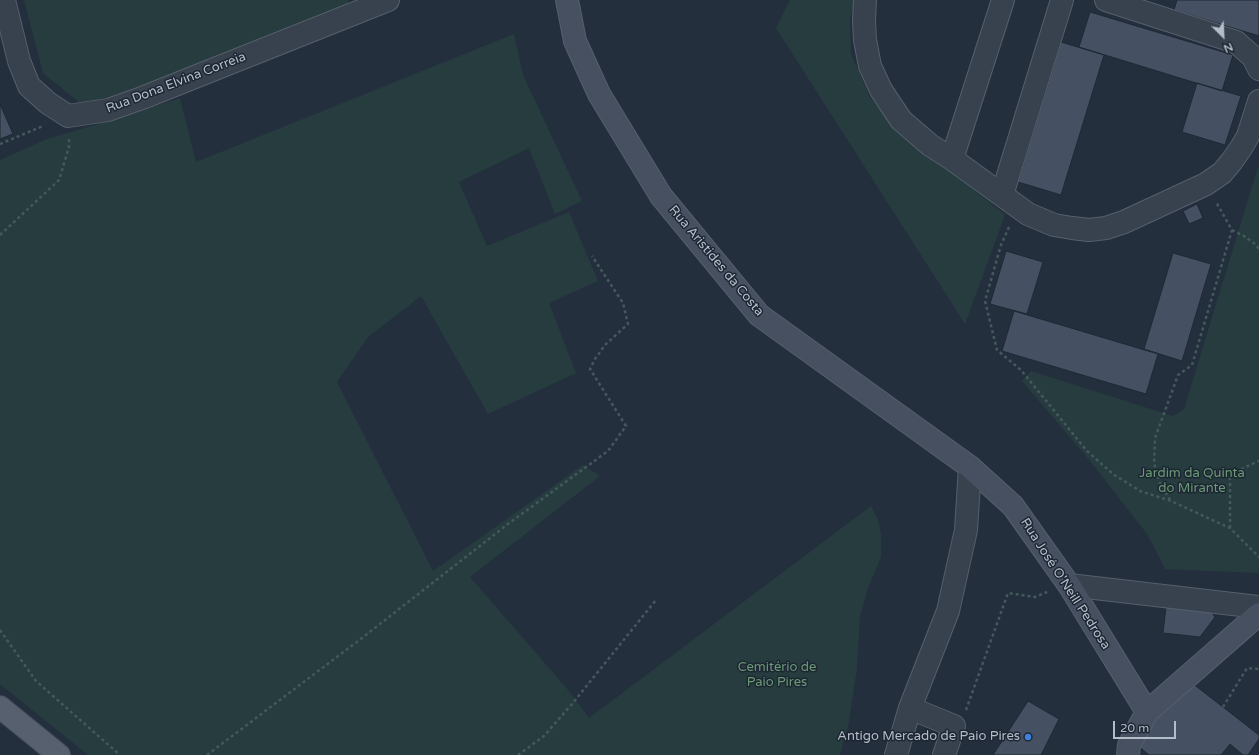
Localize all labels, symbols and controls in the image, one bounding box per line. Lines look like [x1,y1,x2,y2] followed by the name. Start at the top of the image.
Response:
[1203,16,1243,56] north arrow
[1221,40,1235,55] text: N
[104,49,248,117] street label: Rua Dona Elvina Correia
[665,203,767,319] street label: Rua Aristides da Costa
[1139,466,1245,497] park label: Jardim da Quinta do Mirante
[1017,515,1113,653] street label: Rua José O'Neill Pedrosa
[738,660,816,691] park label: Cemitério de Paio Pires
[1115,713,1178,739] scale bar
[1120,721,1149,735] text: 20 m
[837,729,1020,745] place label: Antigo Mercado de Paio Pires
[1023,732,1033,742] marker: Antigo Mercado de Paio Pires

